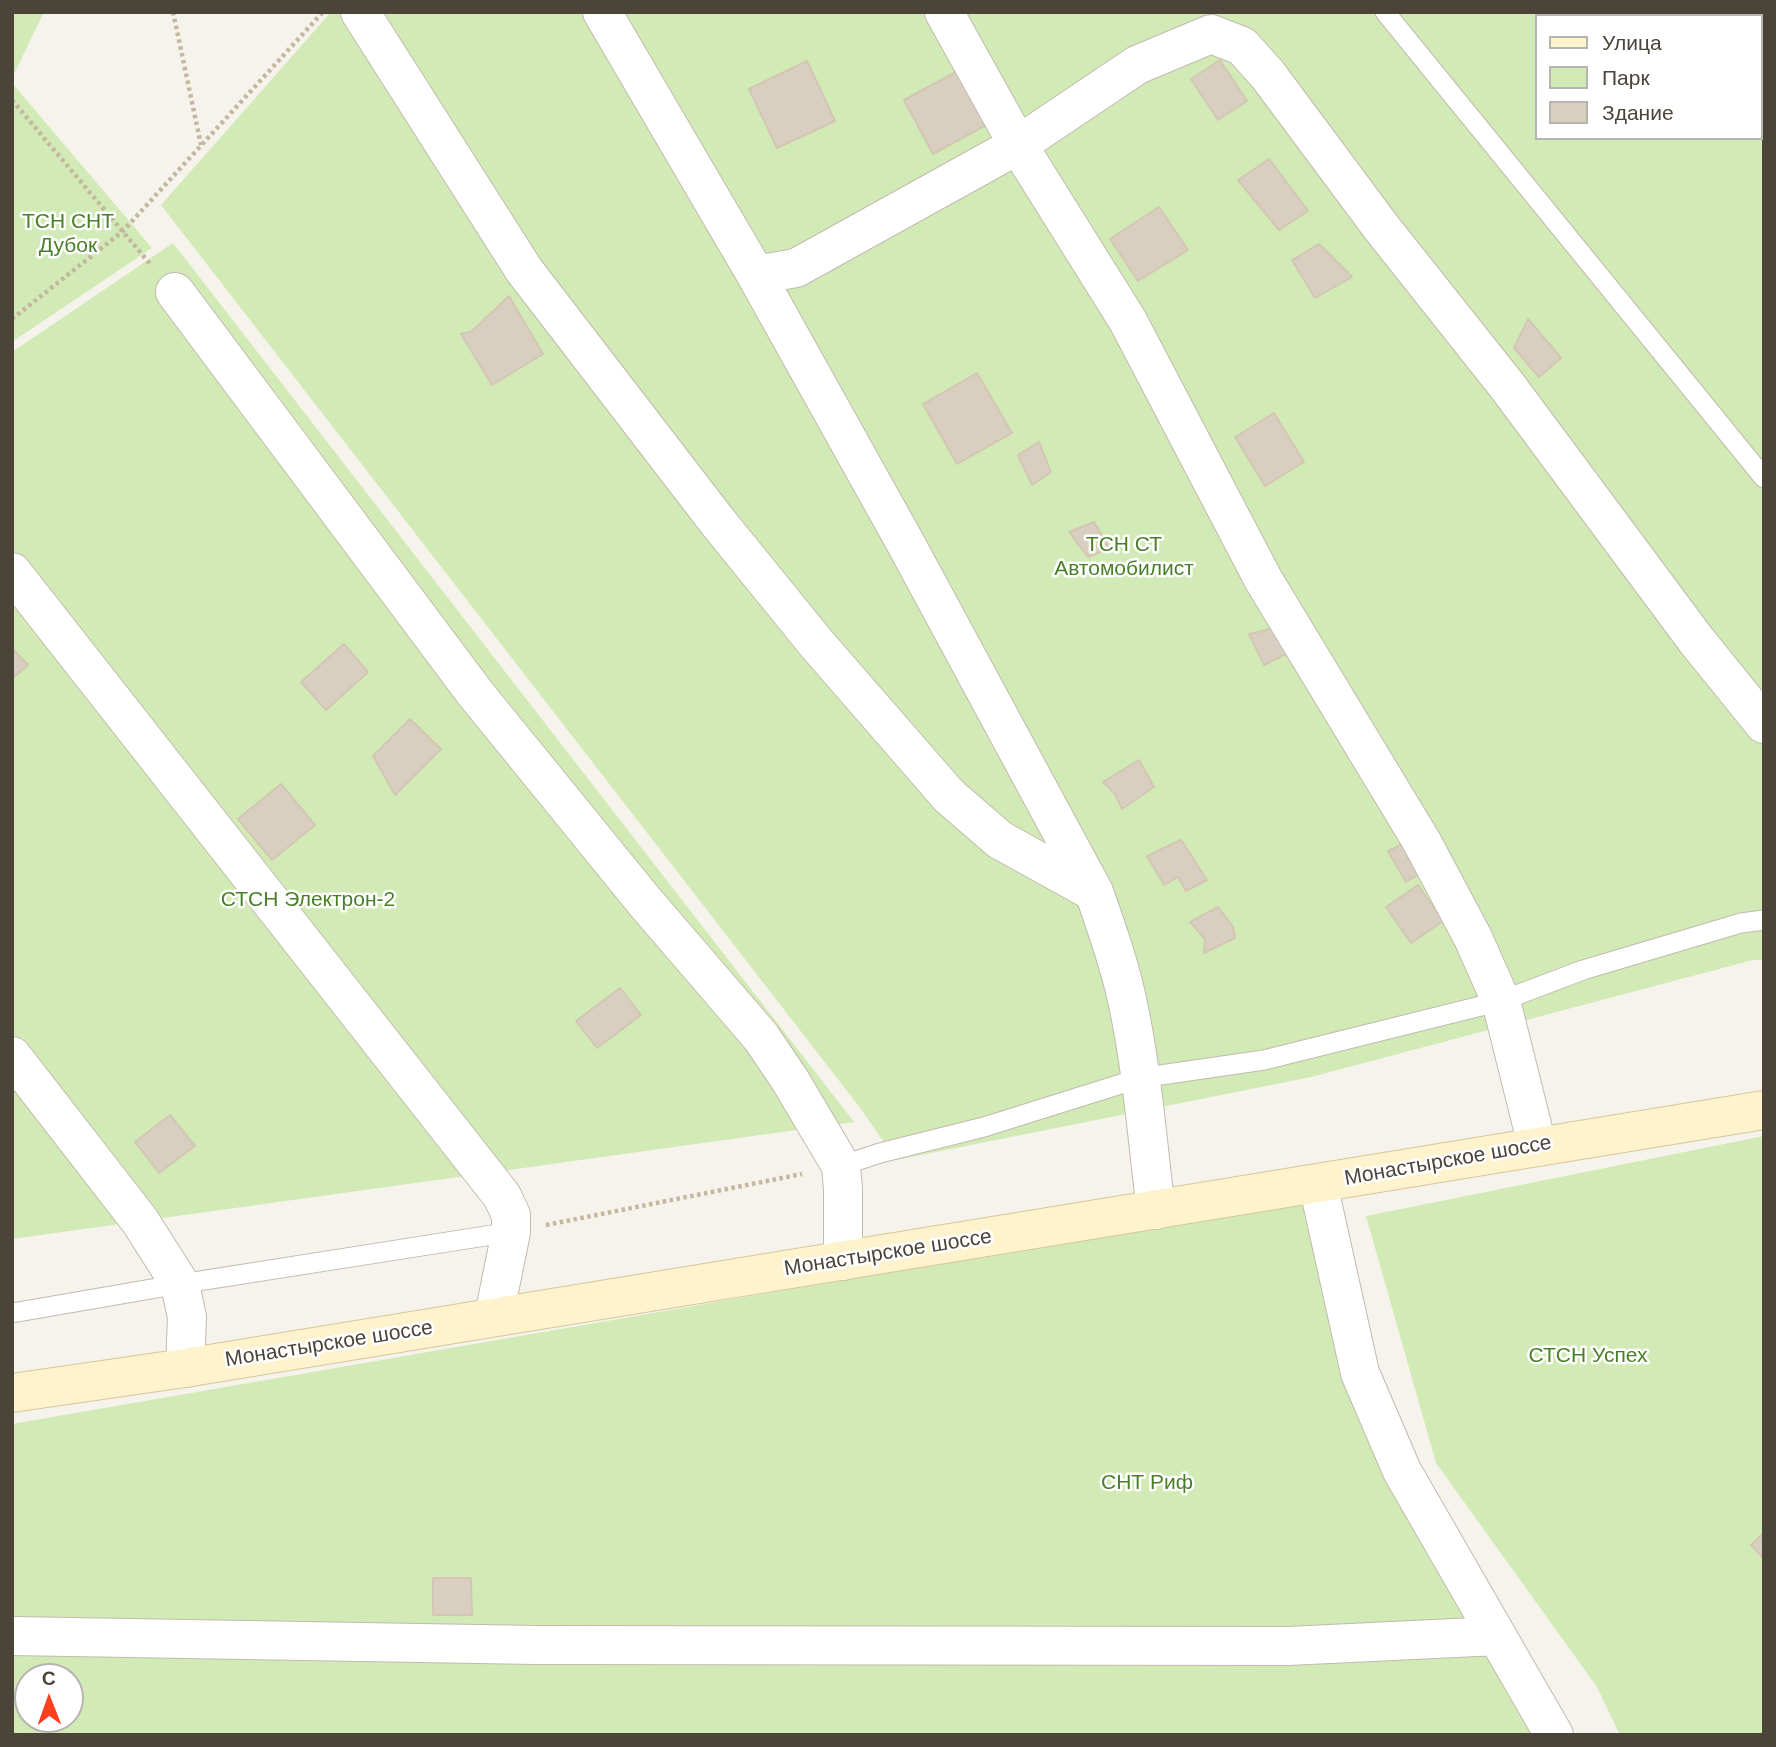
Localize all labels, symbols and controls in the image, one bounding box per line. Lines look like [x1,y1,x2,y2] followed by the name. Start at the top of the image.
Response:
[1534,14,1762,140] legend
[1602,31,1662,54] text: Улица
[1602,66,1650,89] text: Парк
[1602,101,1674,124] text: Здание
[22,209,114,259] park label: ТСН СНТ Дубок
[1054,532,1194,582] park label: ТСН СТ Автомобилист
[221,887,395,913] park label: СТСН Электрон-2
[1342,1130,1554,1192] street label: Монастырское шоссе
[782,1224,994,1282] street label: Монастырское шоссе
[223,1315,435,1373] street label: Монастырское шоссе
[1529,1343,1647,1369] park label: СТСН Успех
[1101,1470,1193,1496] park label: СНТ Риф
[14,1663,84,1733] north arrow
[42,1668,56,1689] text: С

